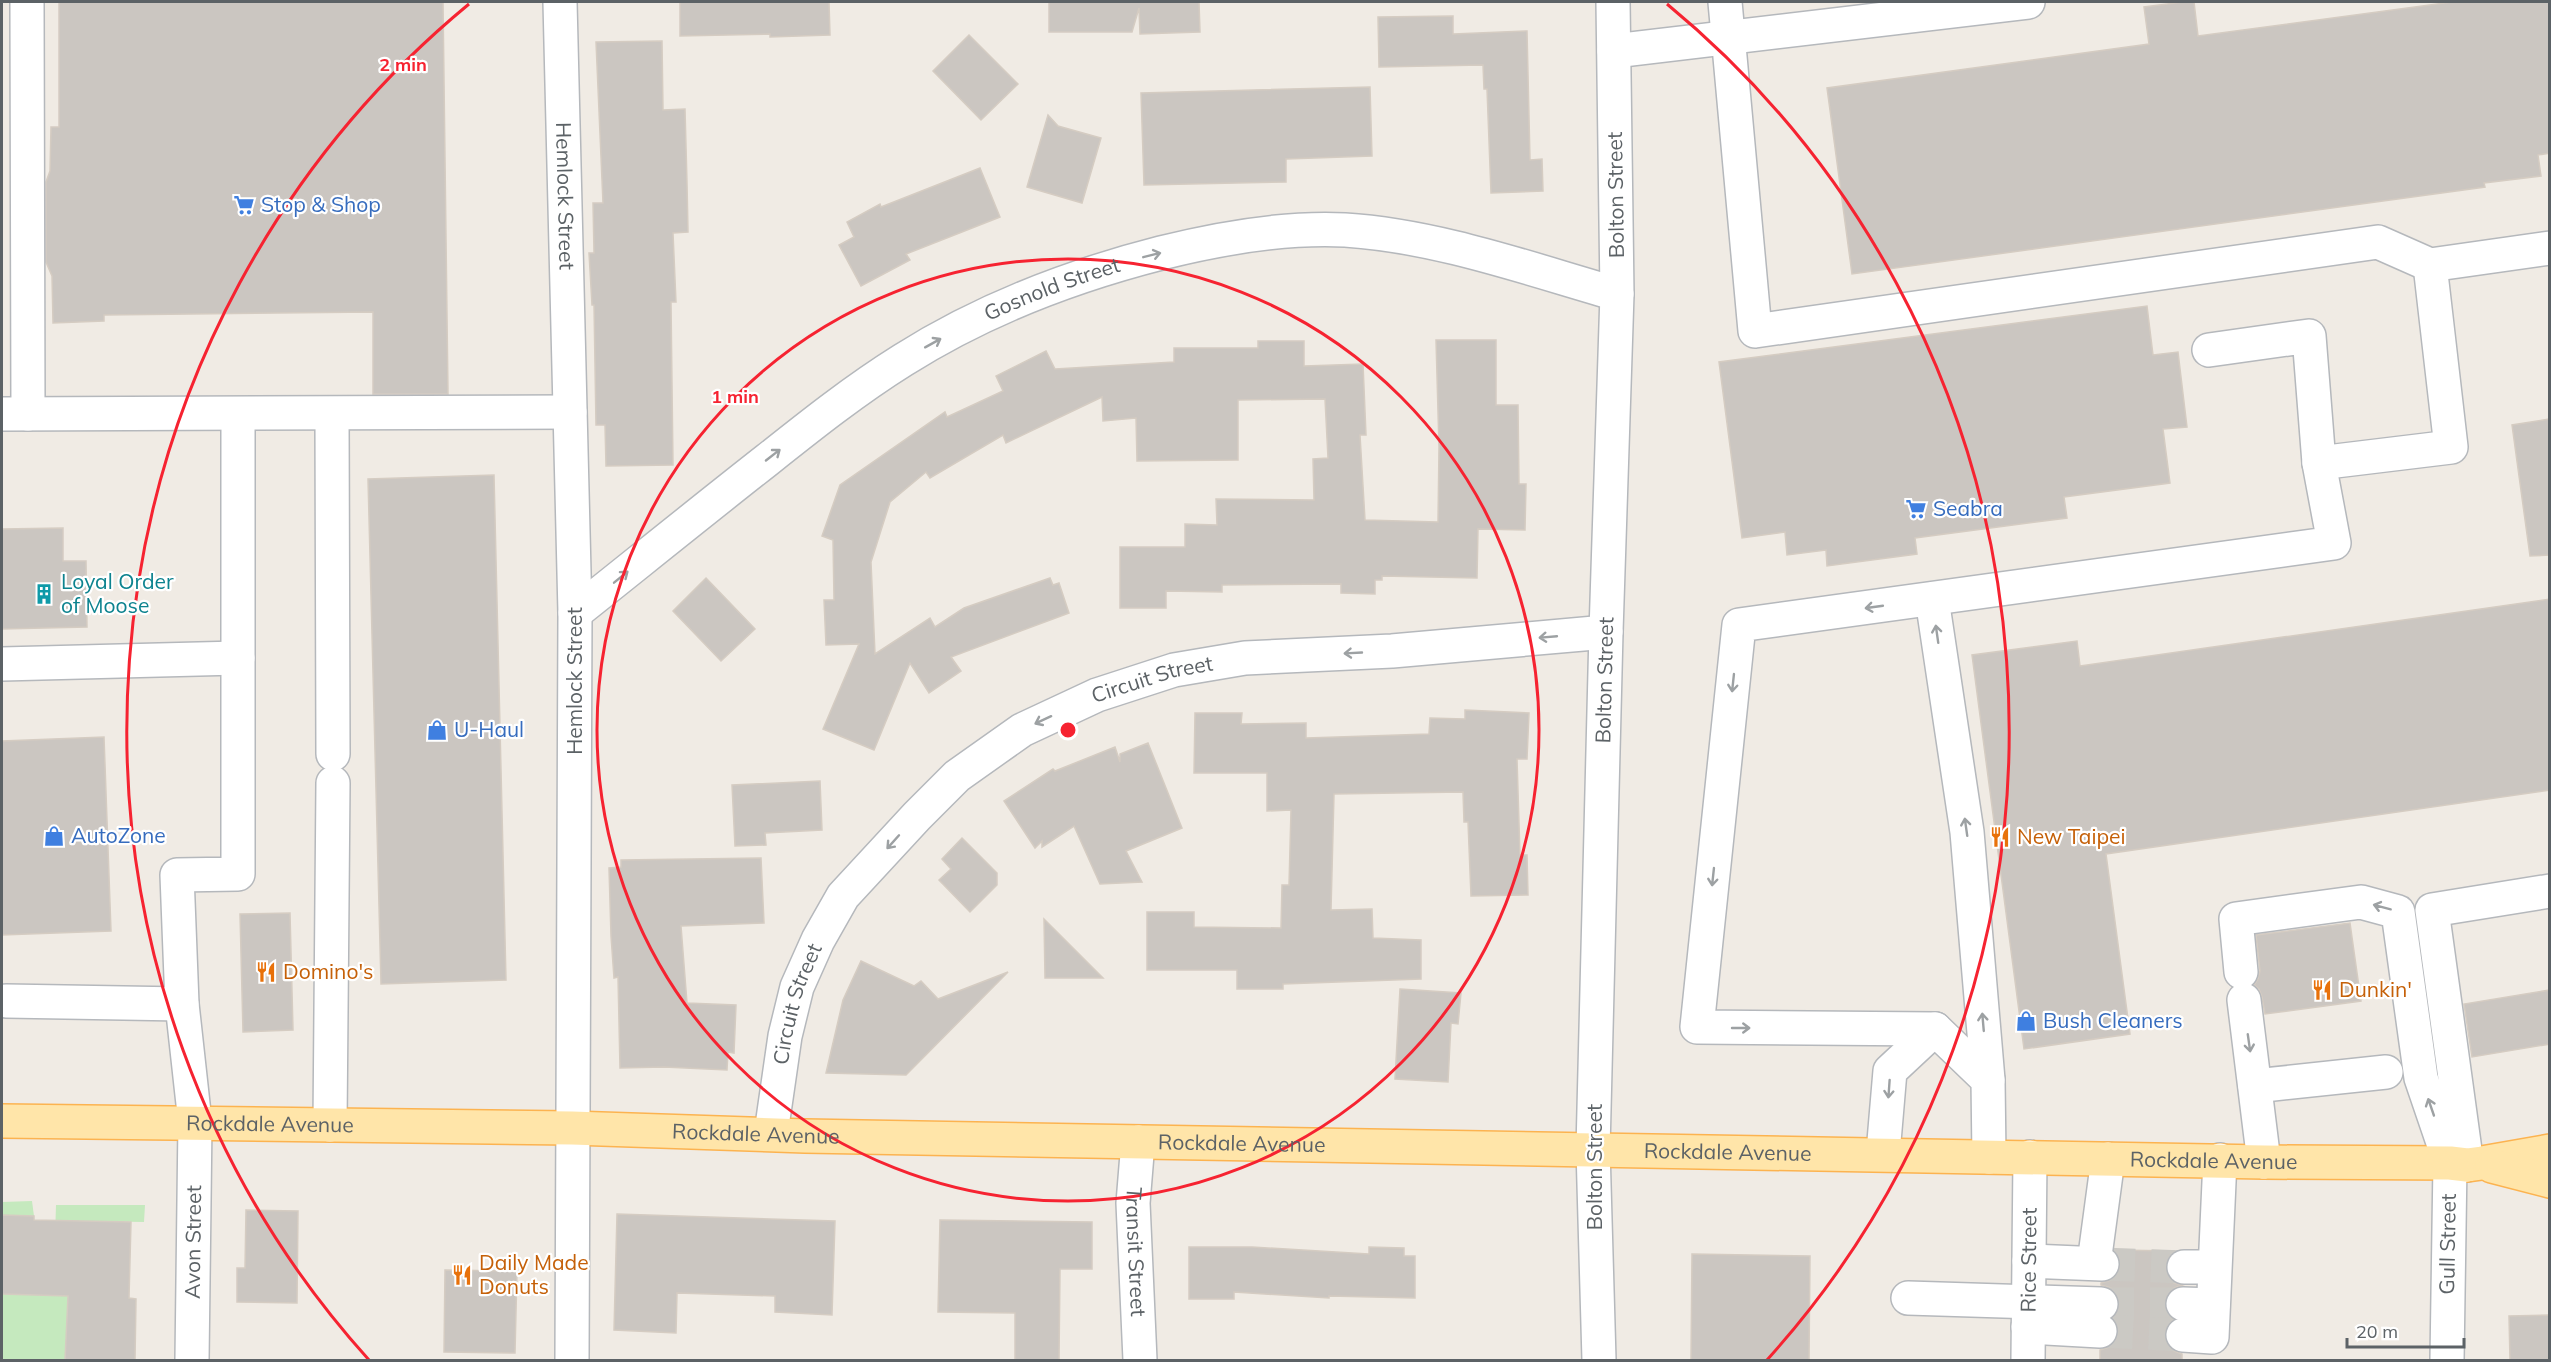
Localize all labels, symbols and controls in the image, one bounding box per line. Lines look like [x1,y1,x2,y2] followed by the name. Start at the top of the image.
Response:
[379,53,427,76] text: 2 min
[551,122,581,270] street label: Hemlock Street
[1601,132,1629,258] street label: Bolton Street
[261,191,381,217] place label: Stop & Shop
[232,193,256,217] supermarket icon: Stop & Shop
[1142,249,1161,261] one-way arrow
[980,251,1123,326] street label: Gosnold Street
[924,337,941,349] one-way arrow
[711,385,759,408] text: 1 min
[765,449,781,462] one-way arrow
[1933,495,2003,521] place label: Seabra
[1904,497,1928,521] supermarket icon: Seabra
[61,568,174,618] place label: Loyal Order of Moose
[613,570,629,583] one-way arrow
[32,582,56,606] building icon: Loyal Order of Moose
[1865,601,1885,612] one-way arrow
[561,607,587,755] street label: Hemlock Street
[1589,617,1618,744] street label: Bolton Street
[1932,625,1943,645] one-way arrow
[1538,632,1558,643] one-way arrow
[1344,647,1364,658] one-way arrow
[1088,650,1215,708] street label: Circuit Street
[1727,673,1738,692] one-way arrow
[1035,715,1053,727] one-way arrow
[454,716,524,742] place label: U-Haul
[425,718,449,742] shop icon: U-Haul
[1058,720,1078,740] centre of rings
[1960,818,1971,838] one-way arrow
[71,822,166,848] place label: AutoZone
[2017,823,2125,849] place label: New Taipei
[42,824,66,848] shop icon: AutoZone
[1988,825,2012,849] restaurant icon: New Taipei
[886,834,900,849] one-way arrow
[1707,867,1718,886] one-way arrow
[2373,901,2392,913] one-way arrow
[767,939,827,1066] street label: Circuit Street
[283,958,373,984] place label: Domino's
[254,960,278,984] restaurant icon: Domino's
[2339,976,2412,1002] place label: Dunkin'
[2310,978,2334,1002] restaurant icon: Dunkin'
[2043,1007,2183,1033] place label: Bush Cleaners
[2014,1009,2038,1033] shop icon: Bush Cleaners
[1977,1012,1988,1032] one-way arrow
[1730,1022,1750,1034] one-way arrow
[2244,1033,2255,1052] one-way arrow
[1883,1079,1894,1098] one-way arrow
[2425,1098,2436,1117] one-way arrow
[1581,1104,1607,1230] street label: Bolton Street
[186,1109,354,1137] street label: Rockdale Avenue
[672,1117,840,1149] street label: Rockdale Avenue
[1158,1128,1326,1157] street label: Rockdale Avenue
[1644,1137,1812,1166] street label: Rockdale Avenue
[2130,1146,2297,1174] street label: Rockdale Avenue
[179,1185,206,1299] street label: Avon Street
[1121,1186,1152,1317] street label: Transit Street
[2433,1193,2461,1295] street label: Gull Street
[2014,1207,2042,1313] street label: Rice Street
[479,1249,589,1299] place label: Daily Made Donuts
[450,1263,474,1287] restaurant icon: Daily Made Donuts
[2347,1311,2464,1349] scale bar
[2356,1320,2398,1343] text: 20 m

